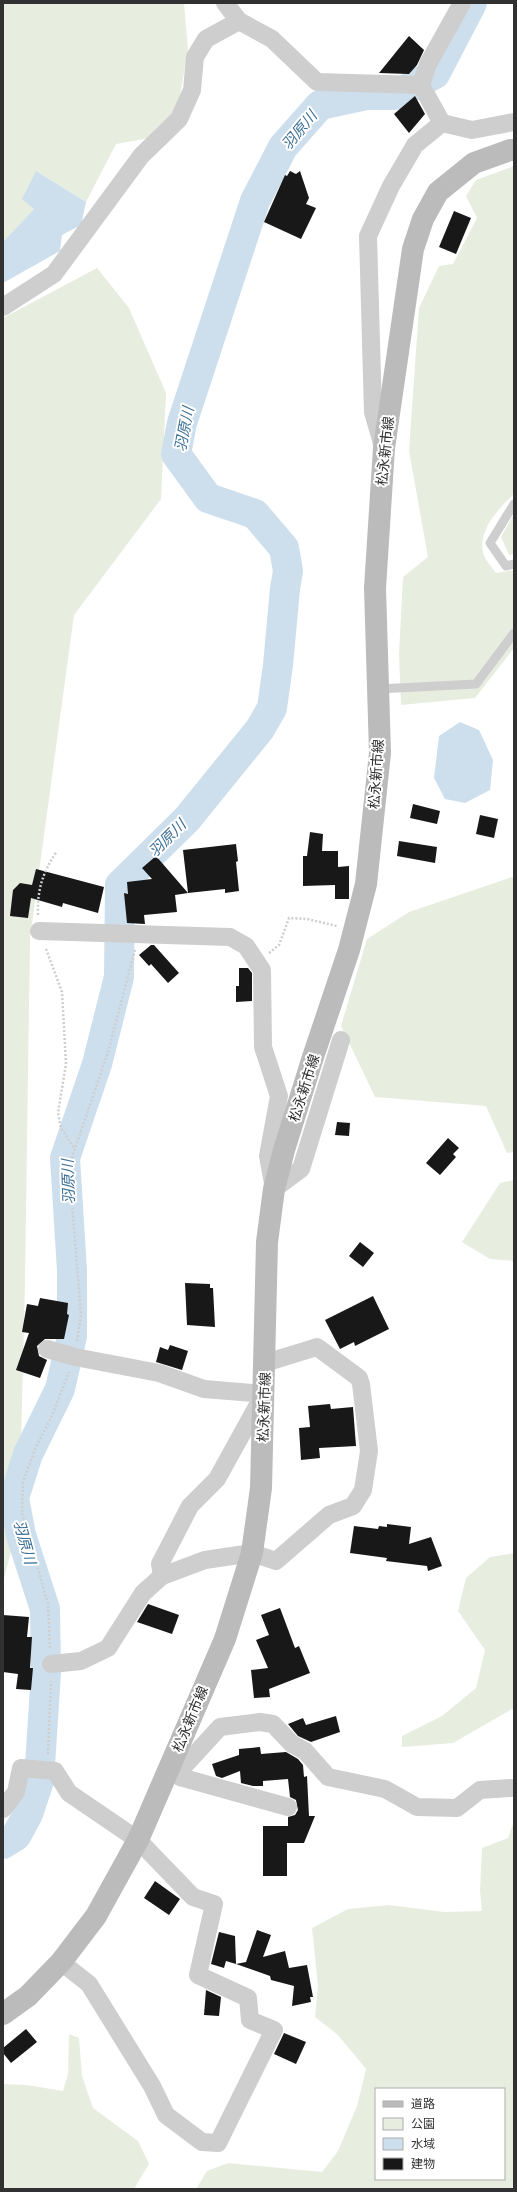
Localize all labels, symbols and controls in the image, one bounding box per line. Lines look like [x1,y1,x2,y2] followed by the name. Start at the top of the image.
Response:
[276,104,323,154] water label: 羽原川
[169,403,199,453] water label: 羽原川
[371,415,399,487] street label: 松永新市線
[364,738,388,810] street label: 松永新市線
[144,813,192,861] water label: 羽原川
[284,1052,324,1124] street label: 松永新市線
[57,1157,79,1205] water label: 羽原川
[253,1372,275,1442] street label: 松永新市線
[9,1518,41,1568] water label: 羽原川
[167,1683,213,1755] street label: 松永新市線
[375,2088,505,2180] legend
[411,2095,435,2112] text: 道路
[411,2115,435,2132] text: 公園
[411,2135,435,2152] text: 水域
[411,2155,435,2172] text: 建物

